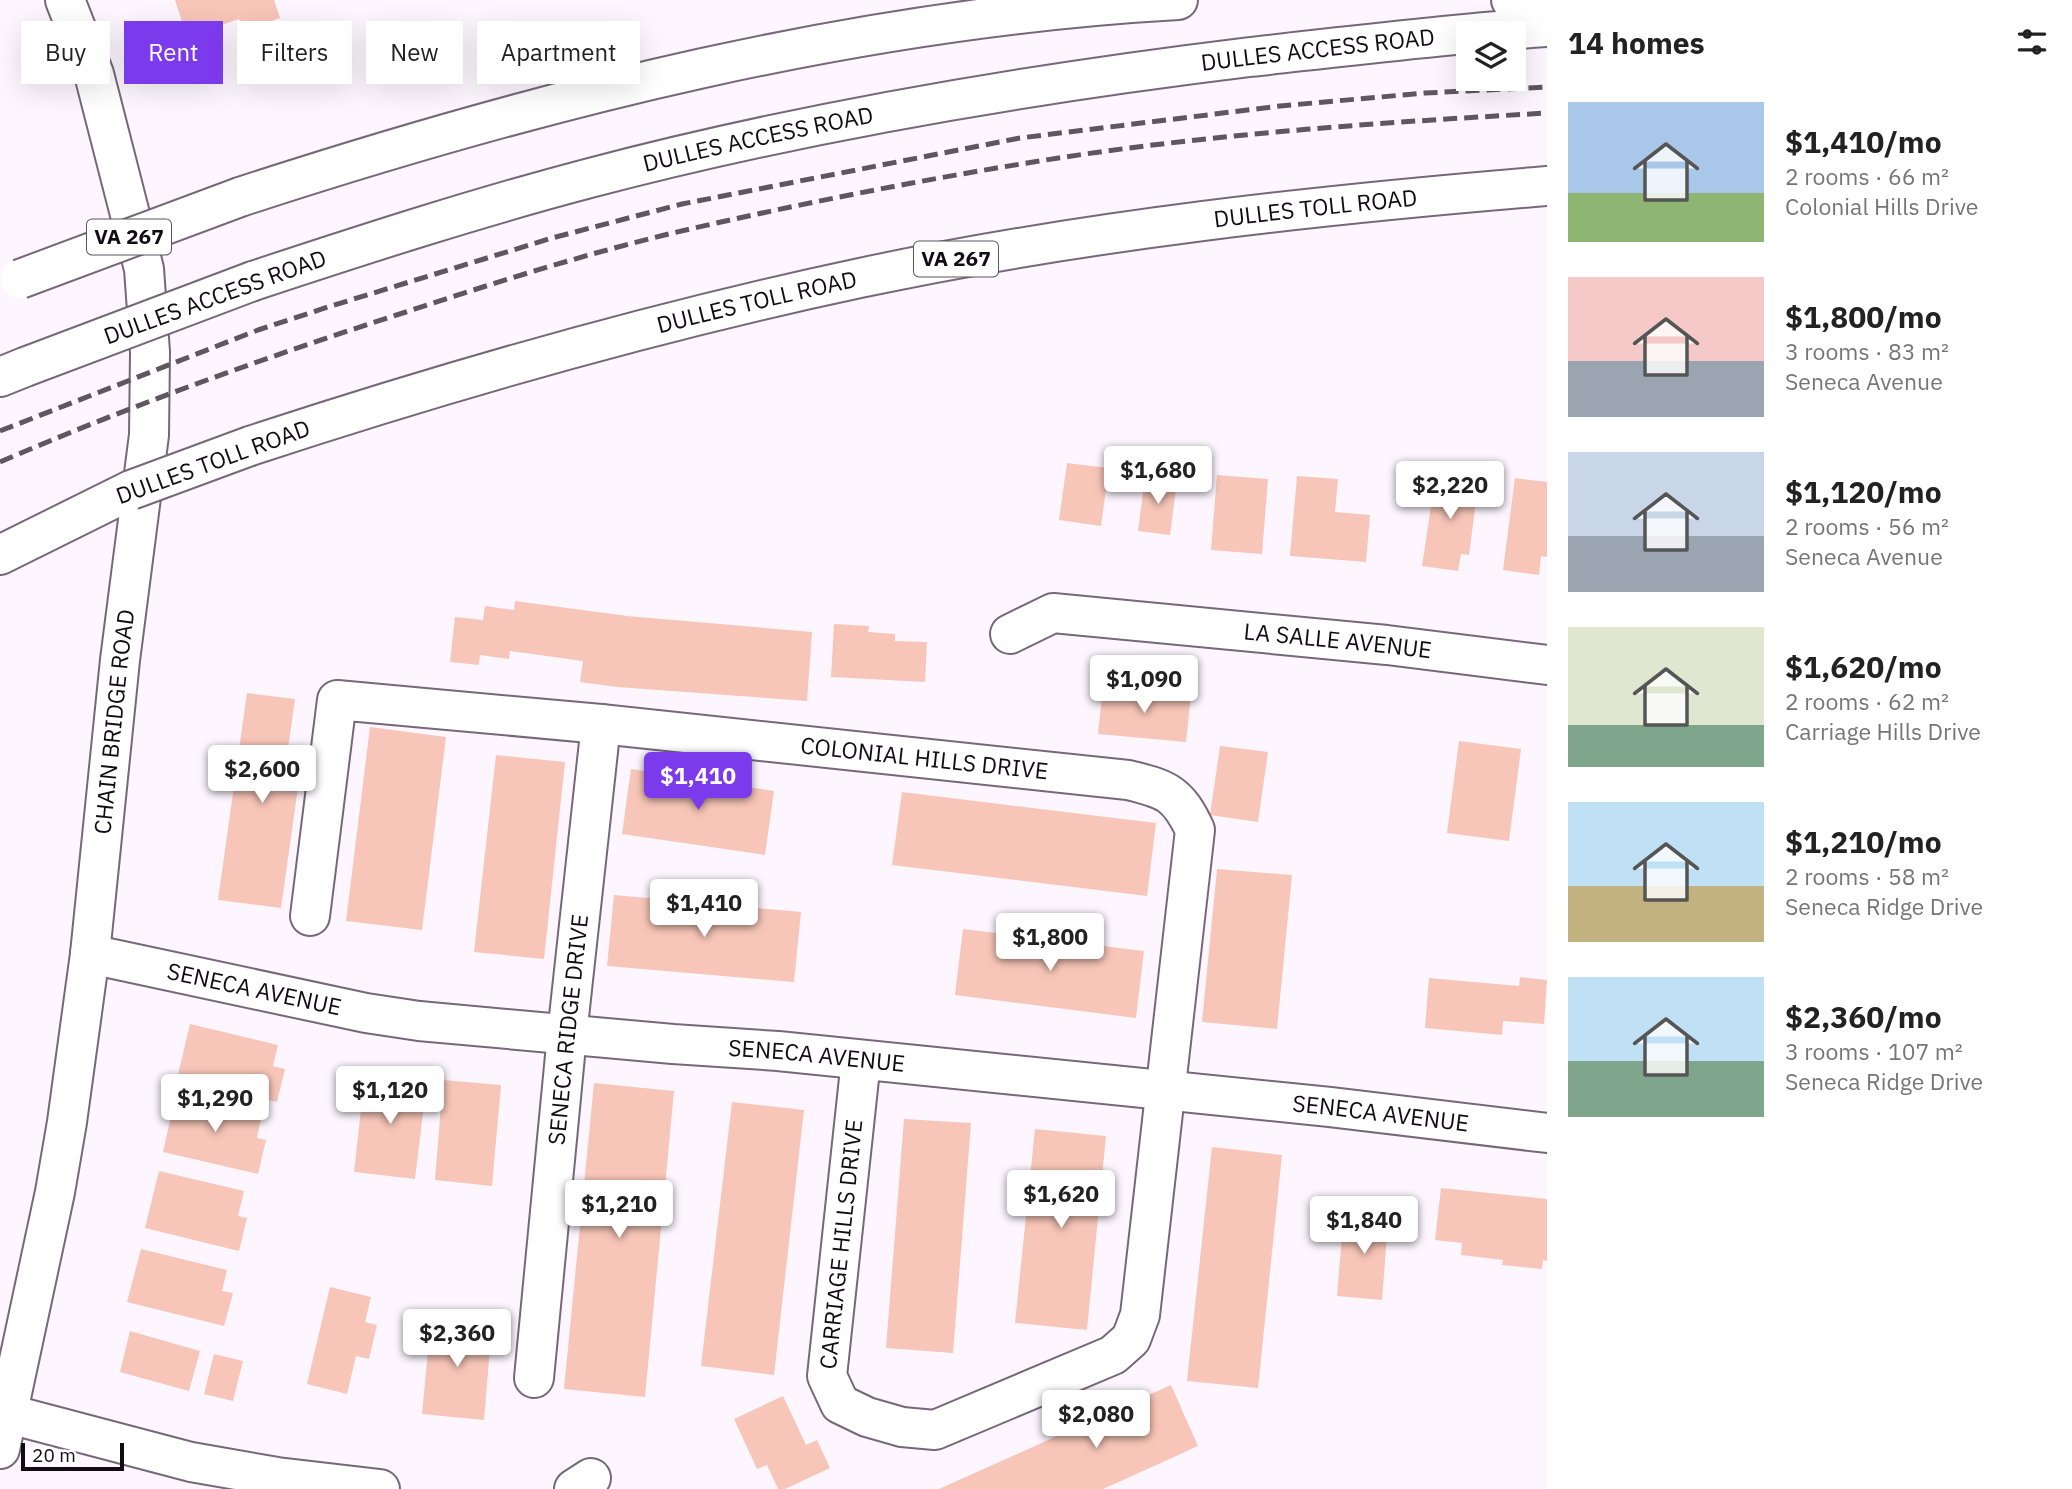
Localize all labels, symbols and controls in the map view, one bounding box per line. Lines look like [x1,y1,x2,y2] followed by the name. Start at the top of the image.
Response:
[21,21,110,84] chip: Buy
[124,21,223,84] chip: Rent
[237,21,352,84] chip: Filters
[366,21,463,84] chip: New
[477,21,640,84] chip: Apartment
[1199,21,1436,77] street label: DULLES ACCESS ROAD
[1456,21,1526,91] map controls
[1456,21,1526,91] button: layers
[1568,23,1705,62] text: 14 homes
[2013,23,2051,61] icon: filters
[639,99,876,178] street label: DULLES ACCESS ROAD
[1785,122,1942,161] text: $1,410/mo
[1624,130,1708,214] icon: home
[1785,161,1949,191] text: 2 rooms · 66 m²
[1212,182,1418,234] street label: DULLES TOLL ROAD
[1785,191,1979,221] text: Colonial Hills Drive
[87,219,171,254] road number: VA 267
[99,242,330,350] street label: DULLES ACCESS ROAD
[914,242,998,276] road number: VA 267
[653,263,859,339] street label: DULLES TOLL ROAD
[1785,297,1942,336] text: $1,800/mo
[1624,305,1708,389] icon: home
[1785,336,1949,366] text: 3 rooms · 83 m²
[1785,366,1943,396] text: Seneca Avenue
[112,412,314,510] street label: DULLES TOLL ROAD
[1101,447,1215,506] pin: $1,680
[1120,454,1196,484] text: $1,680
[1393,462,1507,521] pin: $2,220
[1412,469,1488,499] text: $2,220
[1785,472,1942,511] text: $1,120/mo
[1624,480,1708,564] icon: home
[1785,511,1949,541] text: 2 rooms · 56 m²
[1785,541,1943,571] text: Seneca Avenue
[86,607,140,836] street label: CHAIN BRIDGE ROAD
[1243,615,1434,664] street label: LA SALLE AVENUE
[1785,647,1942,686] text: $1,620/mo
[1624,655,1708,739] icon: home
[1087,656,1201,715] pin: $1,090
[1106,663,1182,693] text: $1,090
[1785,686,1949,716] text: 2 rooms · 62 m²
[1785,716,1981,746] text: Carriage Hills Drive
[799,729,1050,785] street label: COLONIAL HILLS DRIVE
[205,746,319,805] pin: $2,600
[641,752,755,812] pin: $1,410
[224,753,300,783] text: $2,600
[660,760,736,790] text: $1,410
[1785,822,1942,861] text: $1,210/mo
[1624,830,1708,914] icon: home
[1785,861,1949,891] text: 2 rooms · 58 m²
[647,880,761,939] pin: $1,410
[666,887,742,917] text: $1,410
[1785,891,1983,921] text: Seneca Ridge Drive
[540,913,594,1146] street label: SENECA RIDGE DRIVE
[993,914,1107,973] pin: $1,800
[1012,921,1088,951] text: $1,800
[165,955,344,1021] street label: SENECA AVENUE
[1785,997,1942,1036] text: $2,360/mo
[1624,1005,1708,1089] icon: home
[727,1032,907,1078] street label: SENECA AVENUE
[1785,1036,1963,1066] text: 3 rooms · 107 m²
[333,1066,447,1126] pin: $1,120
[1785,1066,1983,1096] text: Seneca Ridge Drive
[158,1074,272,1134] pin: $1,290
[352,1074,428,1104] text: $1,120
[177,1082,253,1112] text: $1,290
[1291,1087,1471,1138] street label: SENECA AVENUE
[812,1118,869,1371] street label: CARRIAGE HILLS DRIVE
[1004,1170,1118,1230] pin: $1,620
[1023,1178,1099,1208] text: $1,620
[562,1180,676,1240] pin: $1,210
[581,1188,657,1218] text: $1,210
[1307,1196,1421,1256] pin: $1,840
[1326,1204,1402,1234] text: $1,840
[400,1310,514,1369] pin: $2,360
[419,1317,495,1347] text: $2,360
[1039,1390,1153,1450] pin: $2,080
[1058,1398,1134,1428] text: $2,080
[21,1440,124,1472] scale bar
[32,1443,76,1467] text: 20 m

